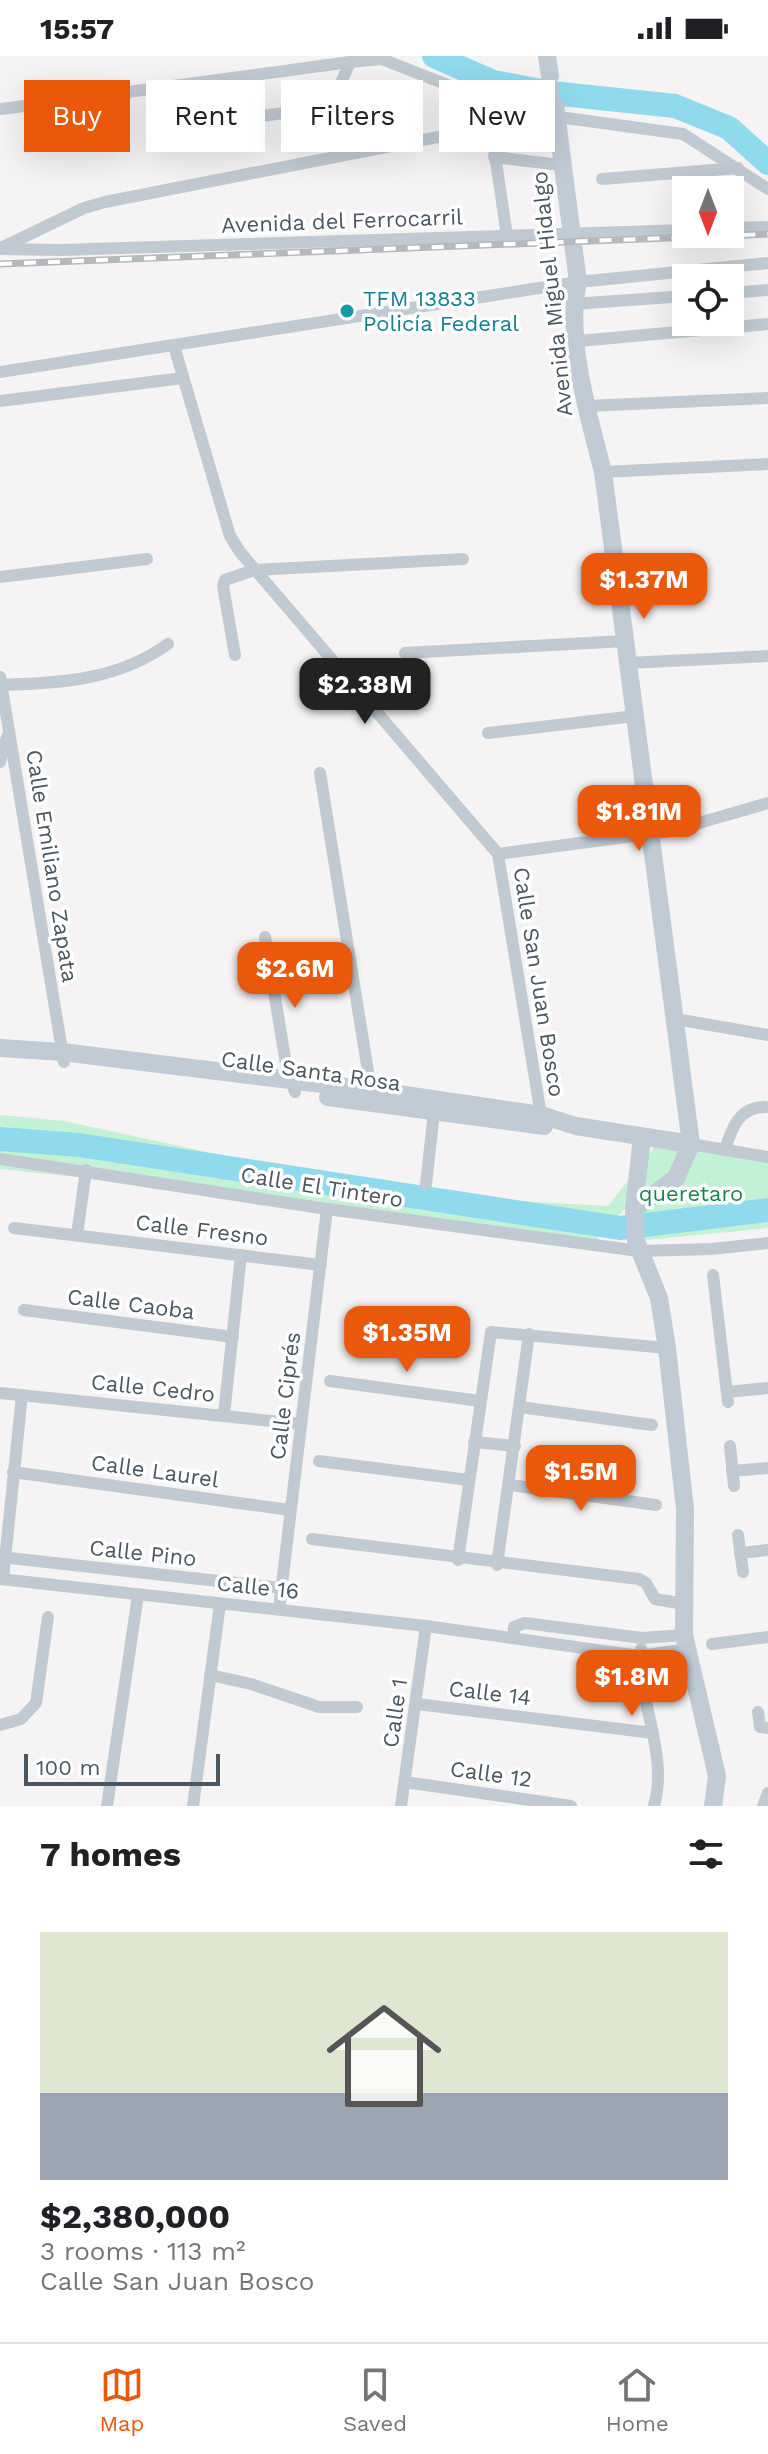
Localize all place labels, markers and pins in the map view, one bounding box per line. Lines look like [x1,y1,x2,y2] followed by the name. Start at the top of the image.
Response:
[363,286,519,336] place label: TFM 13833 Policía Federal
[338,302,356,320] marker: TFM 13833 Policía Federal
[579,553,709,621] pin: $1.37M
[300,658,430,726] pin: $2.38M
[574,785,704,853] pin: $1.81M
[239,942,351,1010] pin: $2.6M
[342,1306,472,1374] pin: $1.35M
[525,1445,637,1513] pin: $1.5M
[576,1650,688,1718] pin: $1.8M

